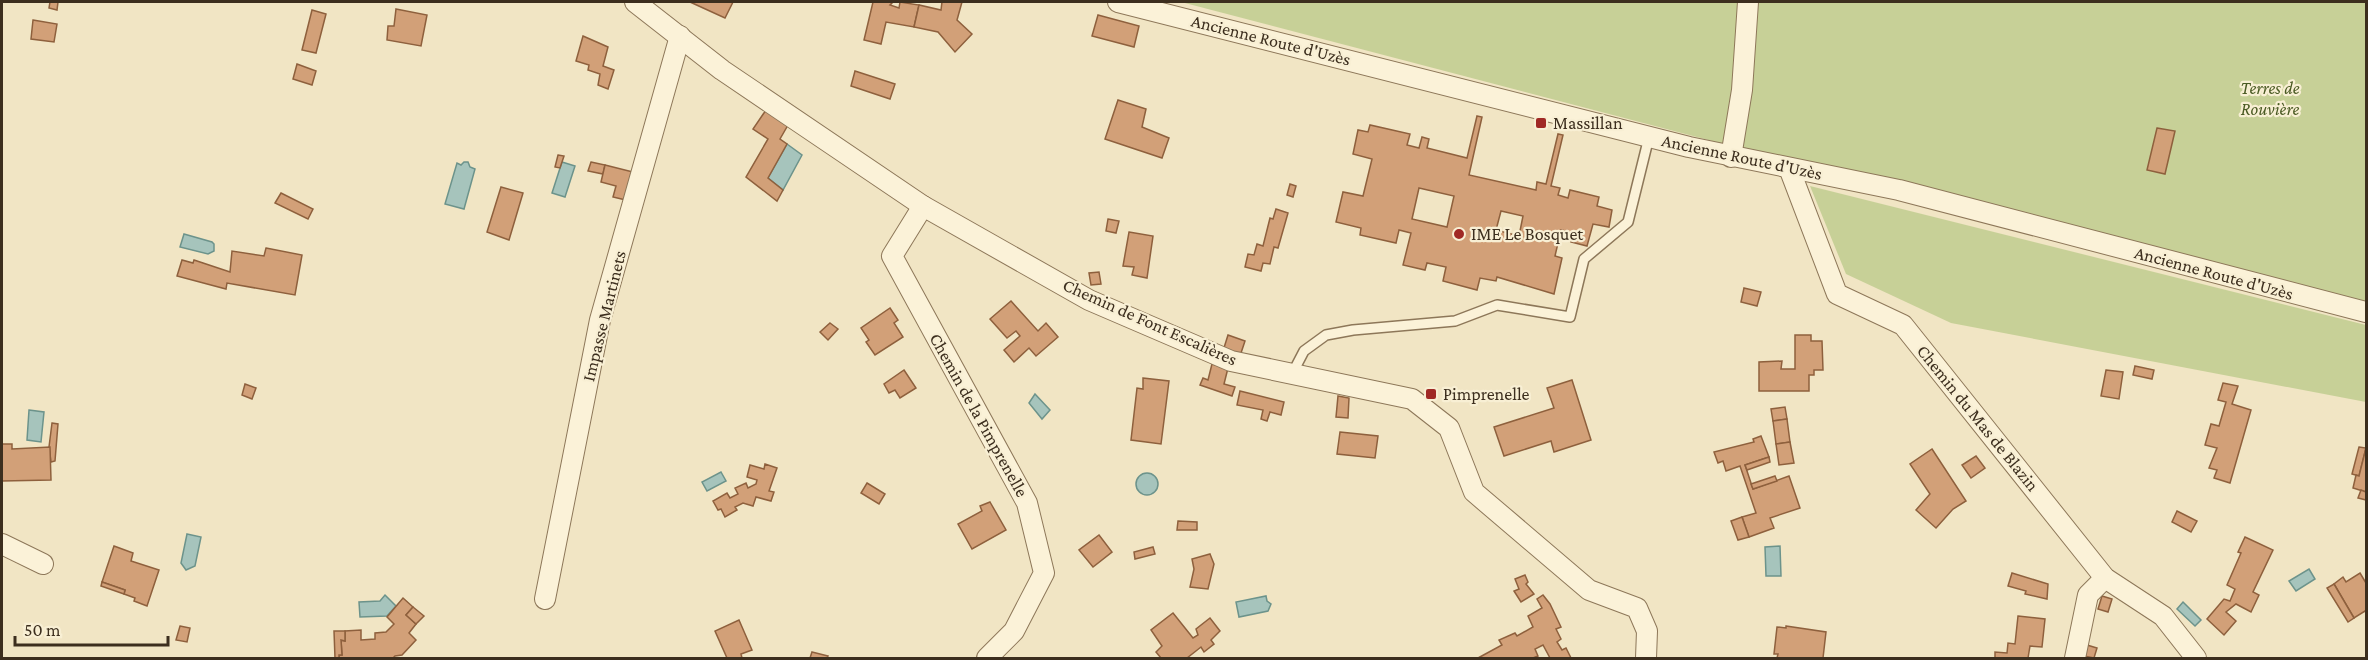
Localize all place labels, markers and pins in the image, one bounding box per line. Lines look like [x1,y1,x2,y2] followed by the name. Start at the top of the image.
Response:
[1553,113,1623,133] place label: Massillan
[1534,116,1548,130] marker: Massillan
[1471,224,1584,244] place label: IME Le Bosquet
[1452,227,1466,241] marker: IME Le Bosquet
[1443,384,1530,404] place label: Pimprenelle
[1424,387,1438,401] marker: Pimprenelle

